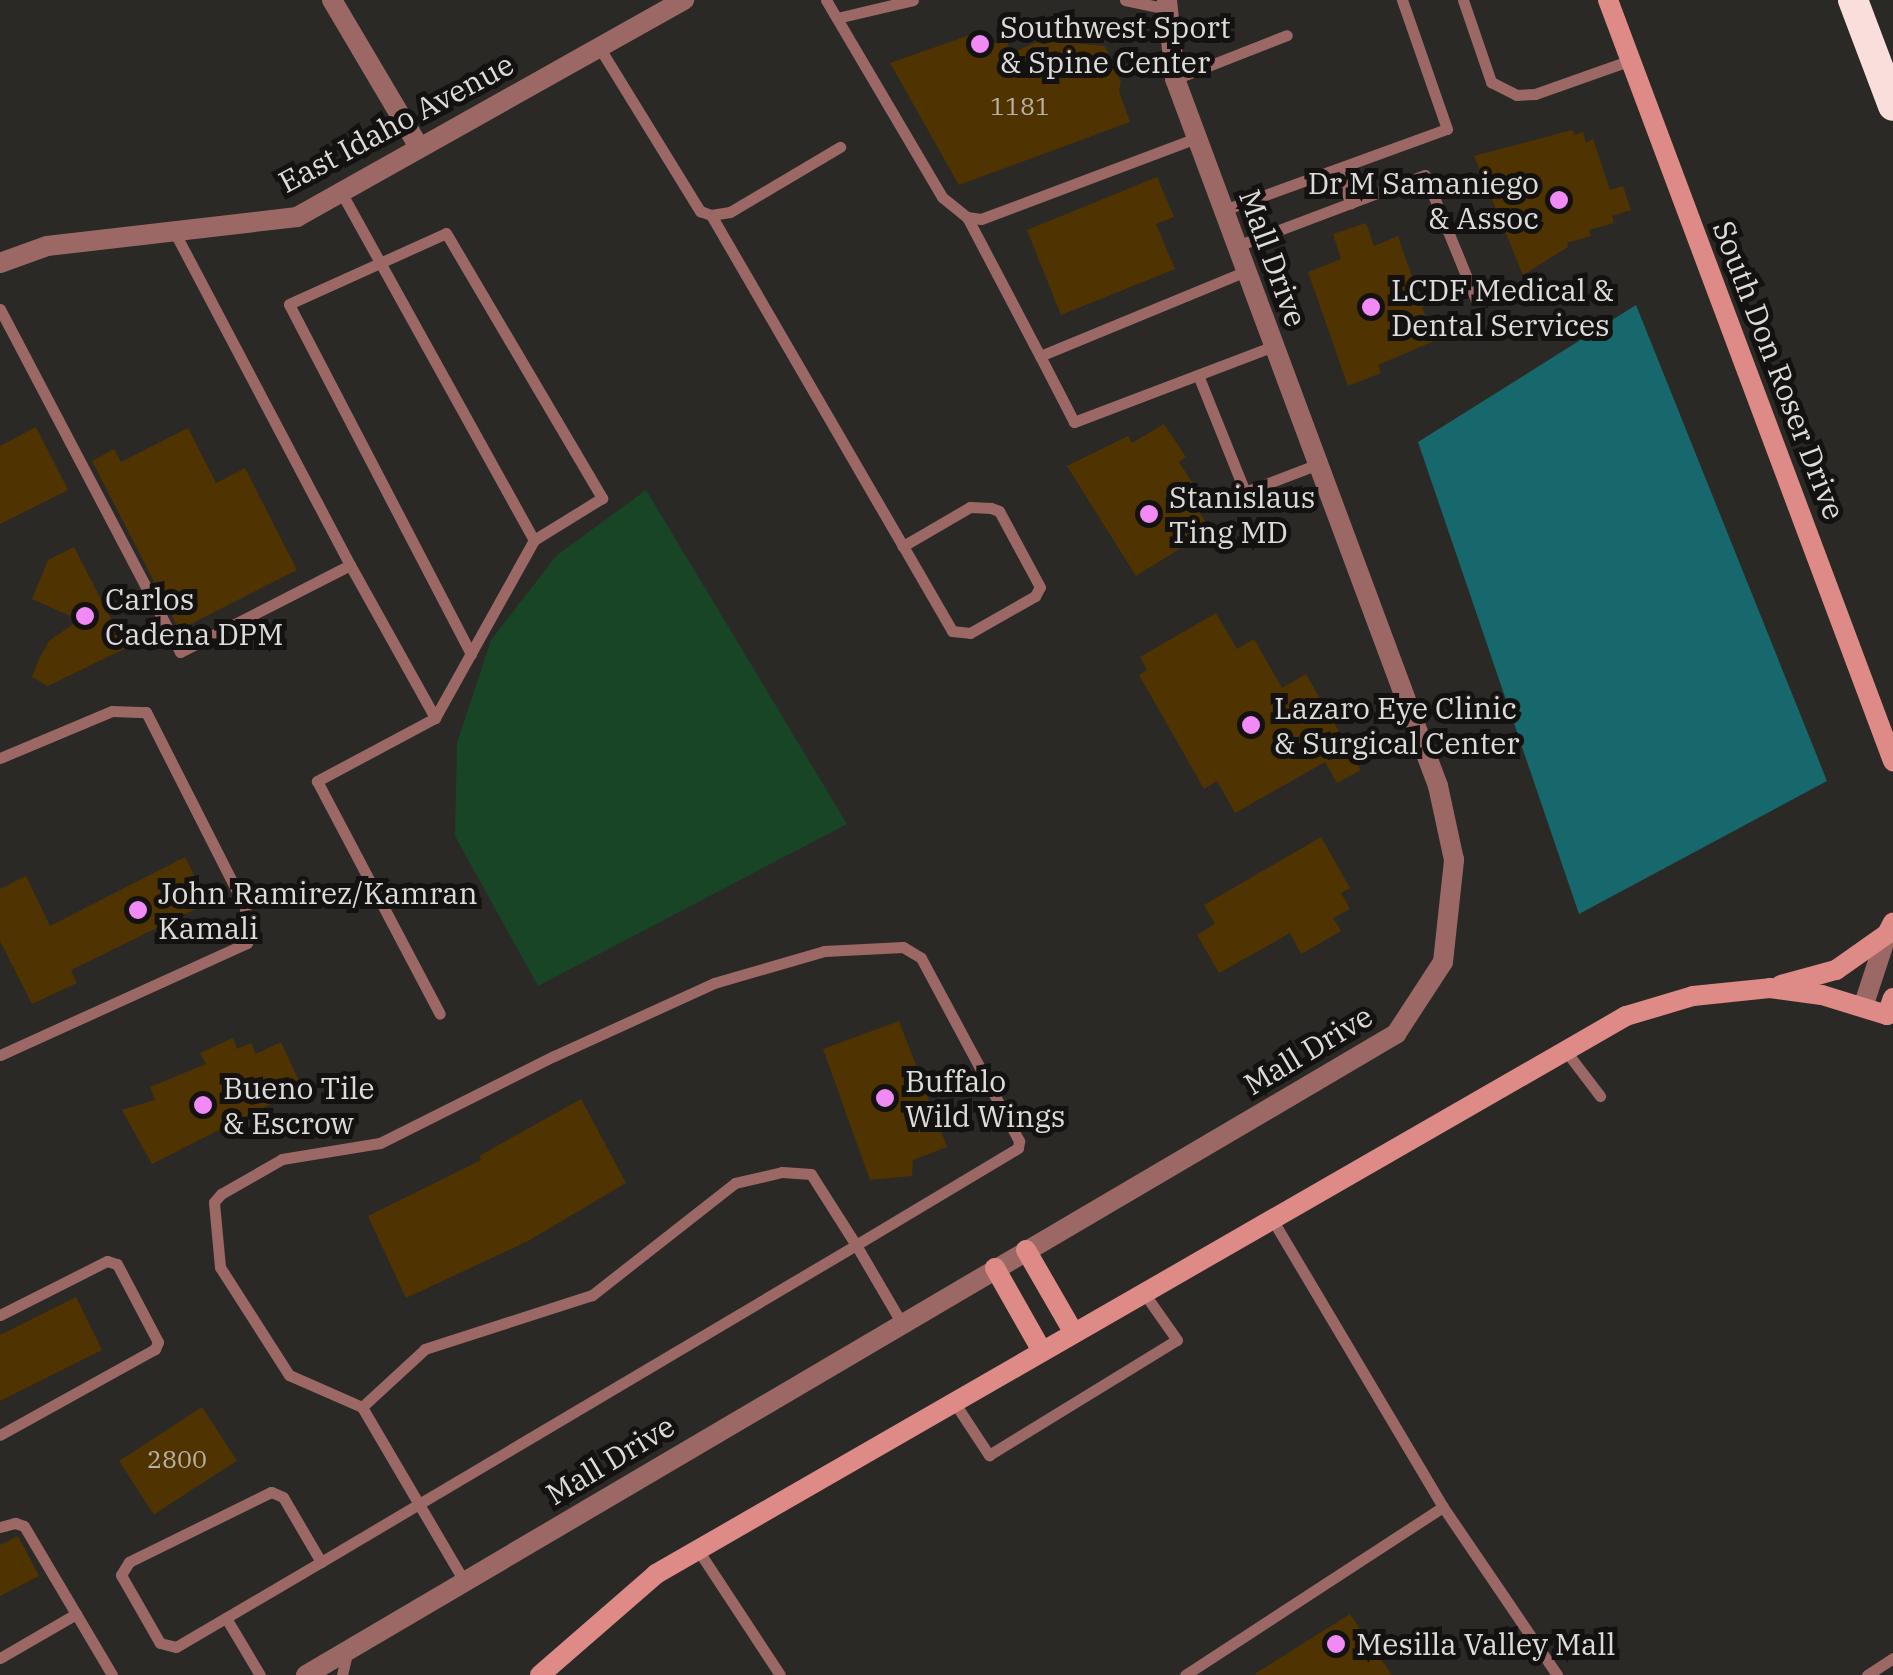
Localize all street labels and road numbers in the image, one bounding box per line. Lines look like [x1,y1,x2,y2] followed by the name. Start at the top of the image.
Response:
[272,46,520,200] street label: East Idaho Avenue
[1232,185,1314,331] street label: Mall Drive
[1705,216,1853,524] street label: South Don Roser Drive
[1237,998,1379,1102] street label: Mall Drive
[539,1408,681,1512] street label: Mall Drive

